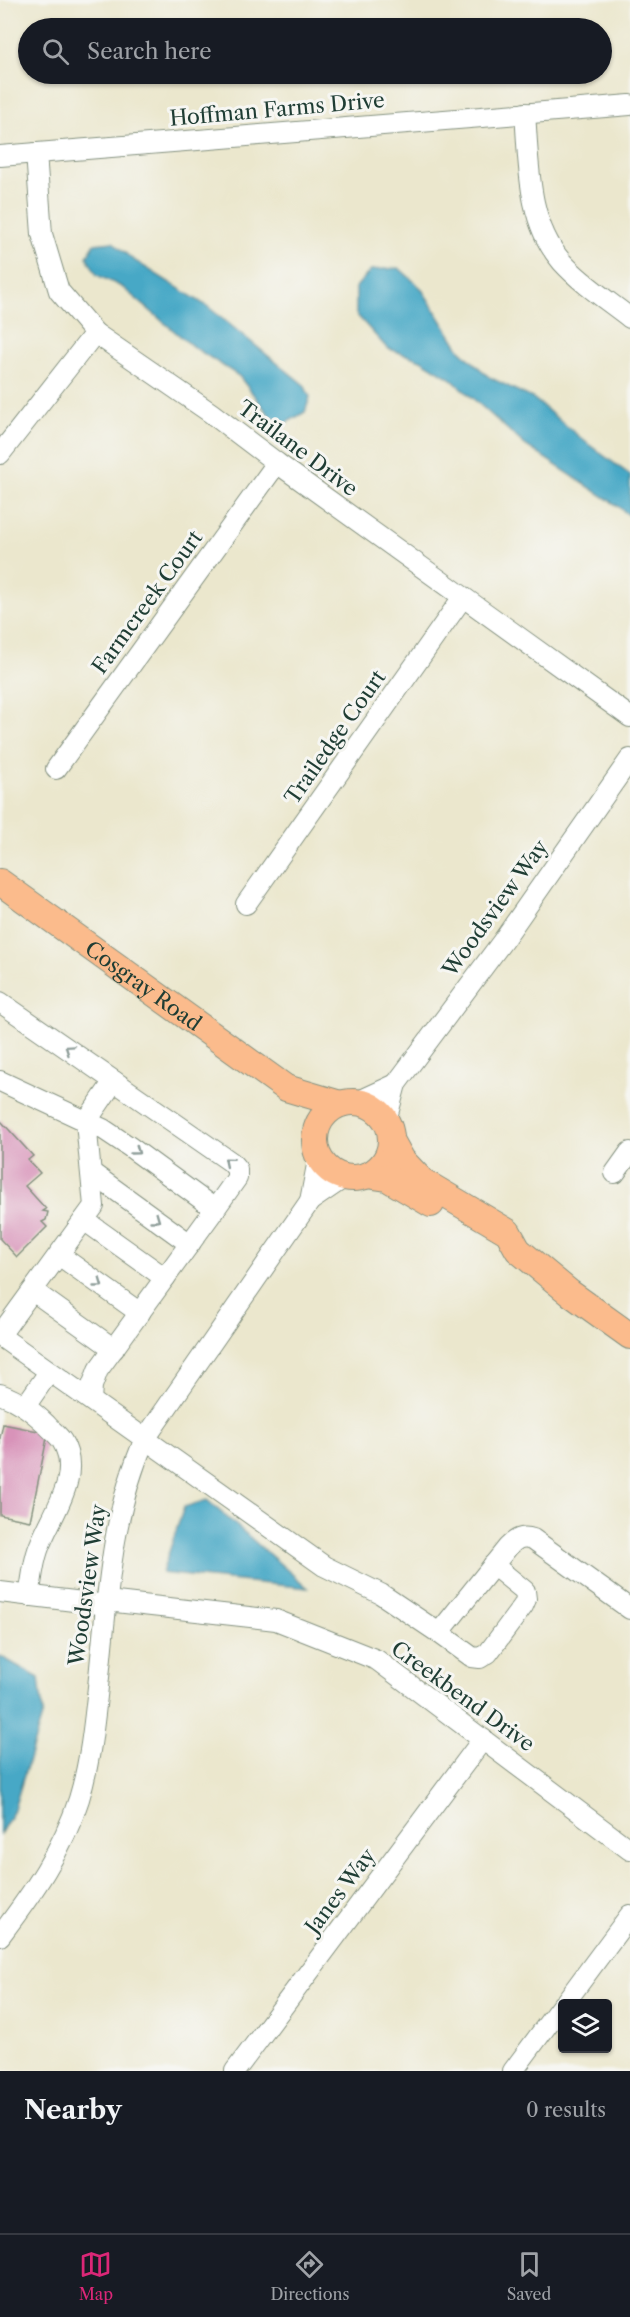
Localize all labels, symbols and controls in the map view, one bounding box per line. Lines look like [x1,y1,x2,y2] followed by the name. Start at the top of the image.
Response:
[18,18,612,84] search box
[39,35,72,68] icon: search
[87,38,212,65] text: Search here
[168,87,386,131] street label: Hoffman Farms Drive
[233,395,363,501] street label: Trailane Drive
[87,525,208,679] street label: Farmcreek Court
[279,665,391,809] street label: Trailedge Court
[436,835,553,982] street label: Woodsview Way
[81,935,207,1036] street label: Cosgray Road
[65,1045,76,1056] one-way arrow
[130,1144,141,1155] one-way arrow
[224,1158,235,1169] one-way arrow
[150,1212,161,1223] one-way arrow
[93,1277,104,1288] one-way arrow
[63,1502,111,1668] street label: Woodsview Way
[387,1636,539,1756] street label: Creekbend Drive
[298,1843,380,1941] street label: Janes Way
[558,1999,612,2053] map controls
[558,1999,612,2053] button: layers
[24,2094,122,2126] text: Nearby
[526,2098,606,2122] text: 0 results
[79,2248,113,2304] tab: Map
[270,2248,349,2304] tab: Directions
[507,2248,551,2304] tab: Saved

